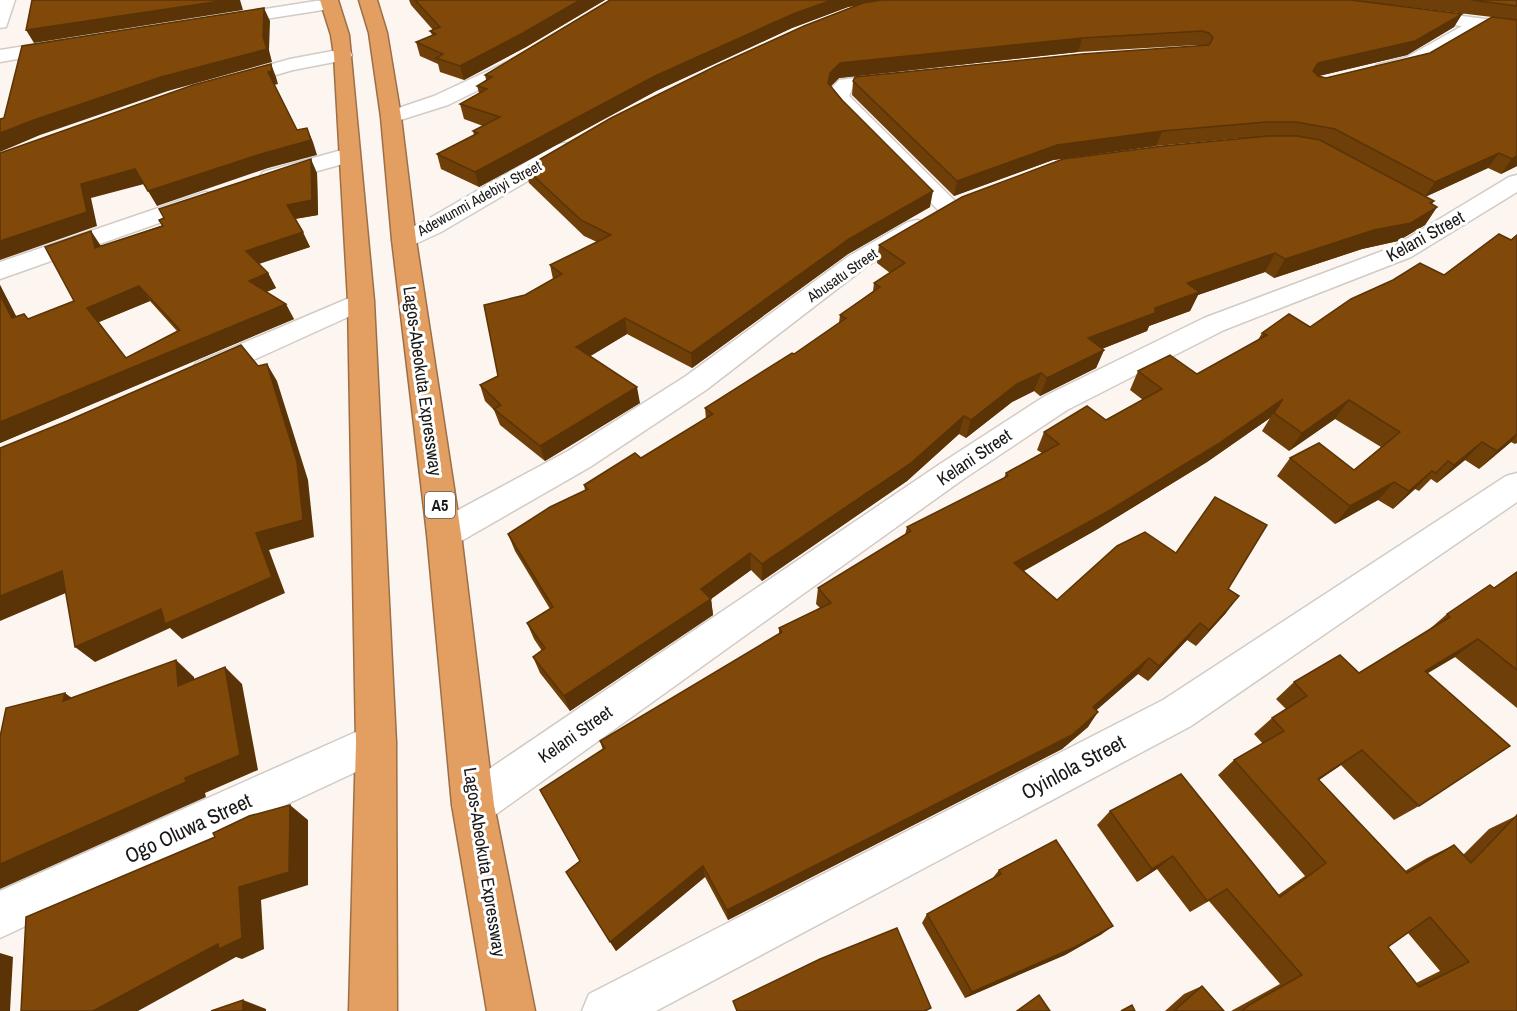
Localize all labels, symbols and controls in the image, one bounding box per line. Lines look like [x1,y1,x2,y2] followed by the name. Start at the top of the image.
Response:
[412,155,545,241] street label: Adewunmi Adebiyi Street
[1382,204,1468,268] street label: Kelani Street
[802,243,882,308] street label: Abusatu Street
[397,285,449,478] street label: Lagos-Abeokuta Expressway
[932,423,1016,491] street label: Kelani Street
[425,492,455,518] road number: A5
[533,699,617,769] street label: Kelani Street
[1016,727,1130,807] street label: Oyinlola Street
[458,766,512,959] street label: Lagos-Abeokuta Expressway
[120,786,256,870] street label: Ogo Oluwa Street

